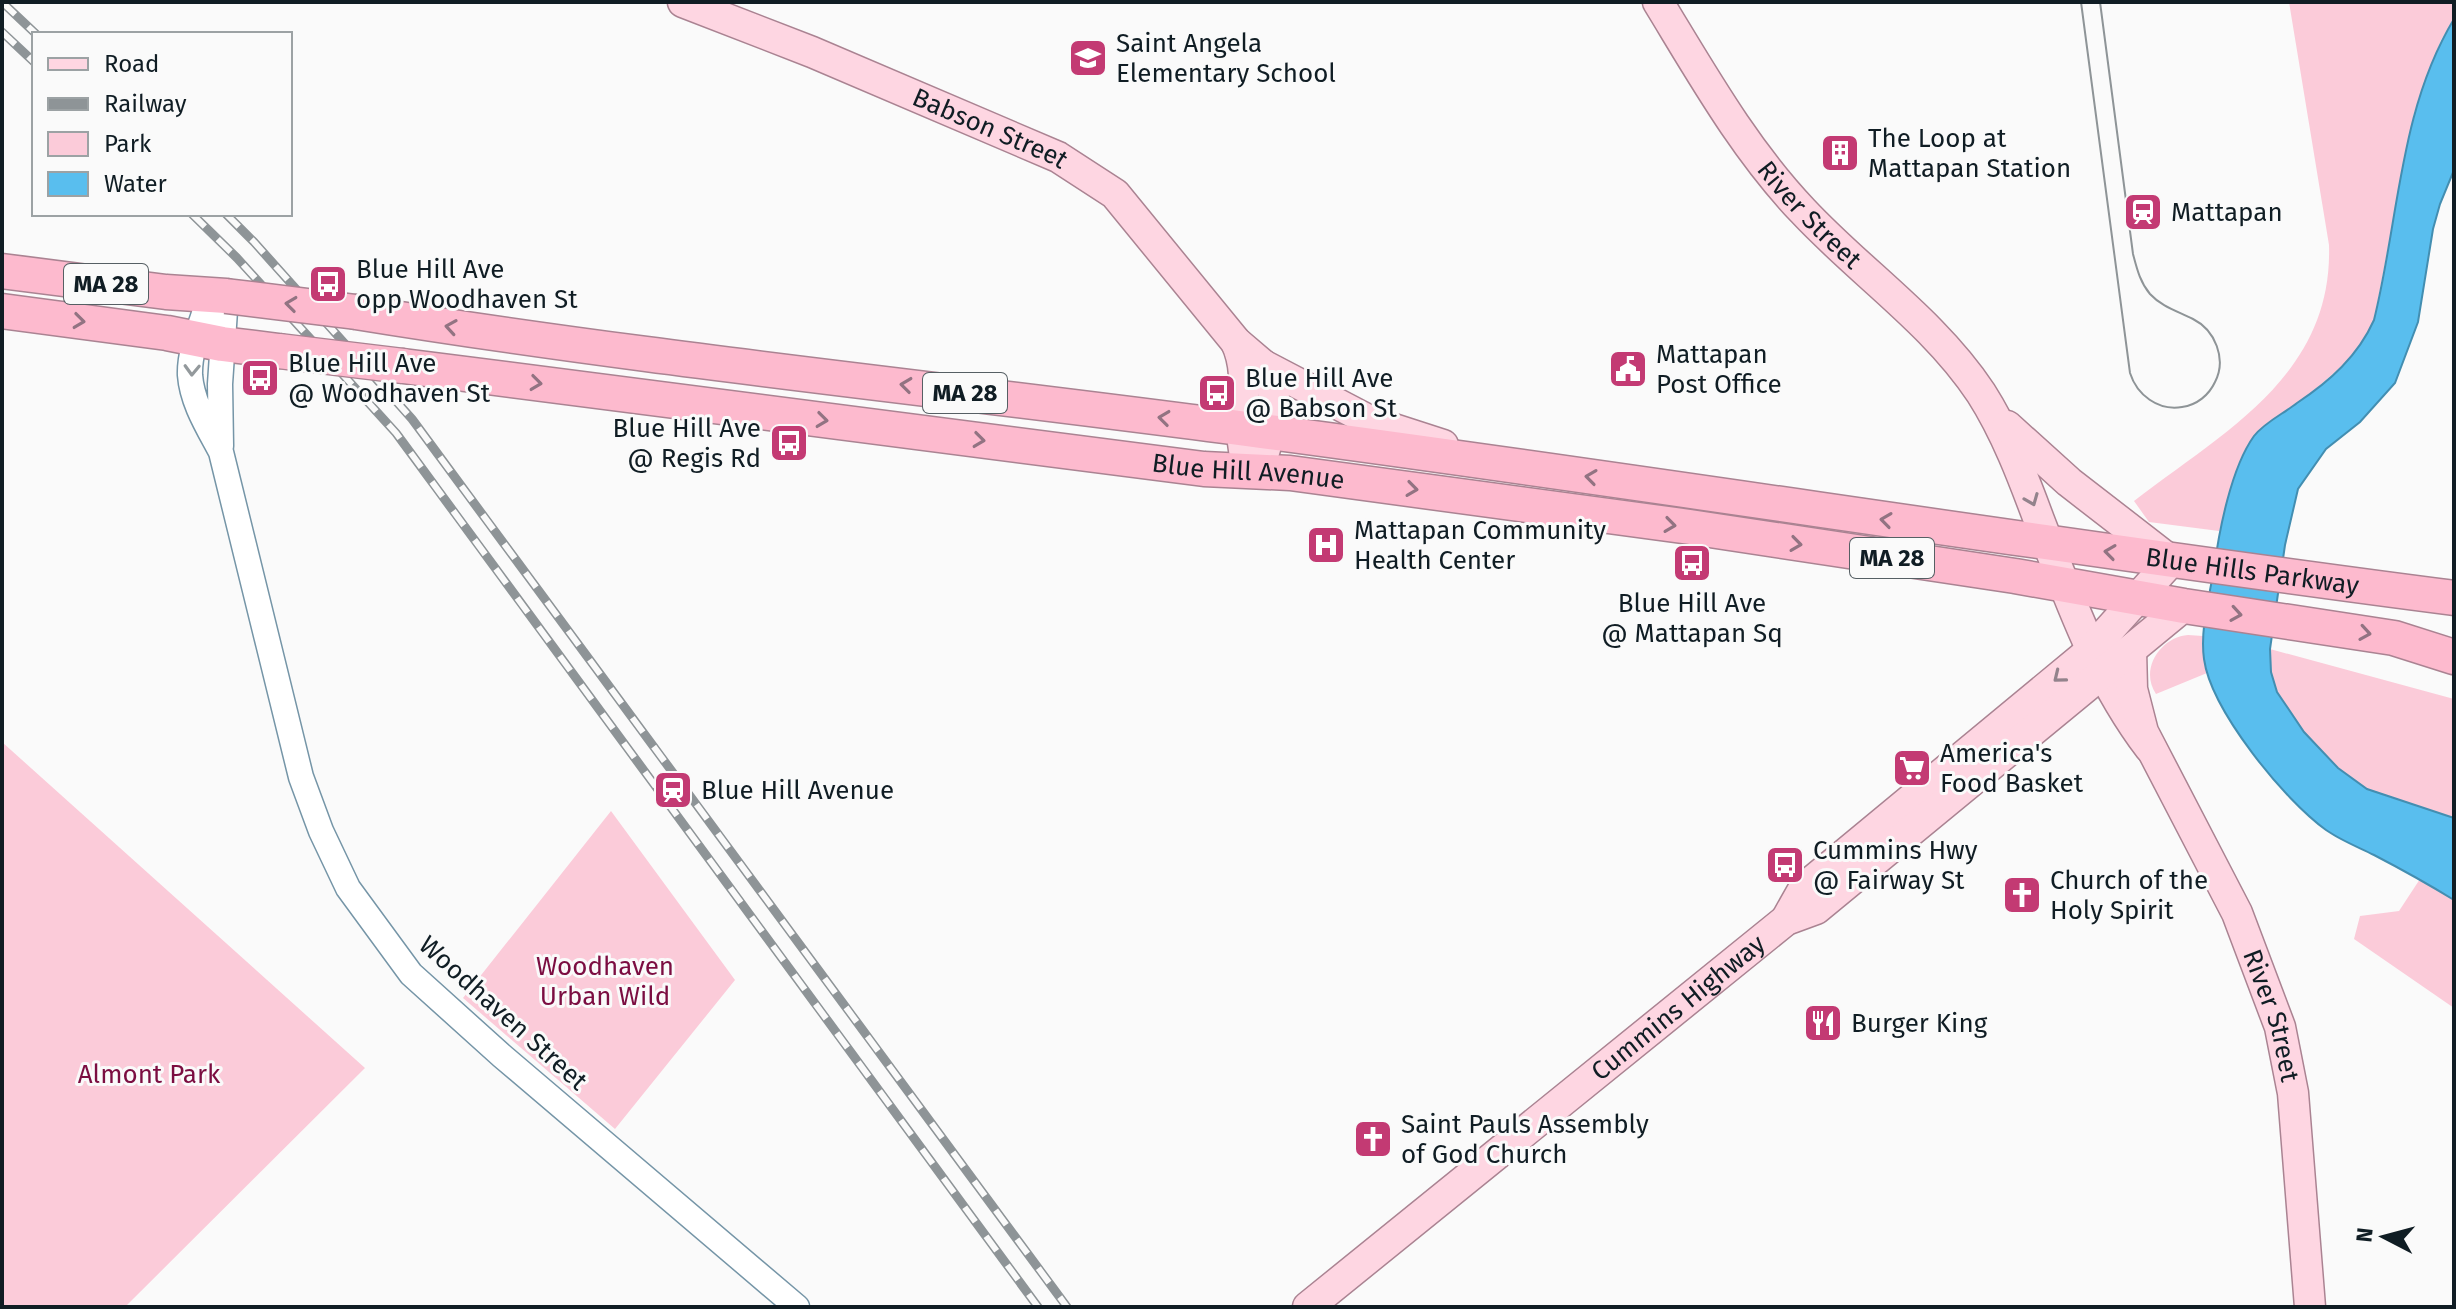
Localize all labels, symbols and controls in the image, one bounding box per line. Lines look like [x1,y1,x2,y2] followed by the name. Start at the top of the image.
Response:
[1116,28,1336,89] place label: Saint Angela Elementary School
[32,32,292,216] legend
[1067,37,1109,79] school or university icon: Saint Angela Elementary School
[104,50,159,78] text: Road
[908,81,1074,175] street label: Babson Street
[104,90,187,118] text: Railway
[1868,123,2071,184] place label: The Loop at Mattapan Station
[104,130,152,158] text: Park
[1819,132,1861,174] building icon: The Loop at Mattapan Station
[1751,155,1868,276] street label: River Street
[104,170,168,198] text: Water
[2122,191,2164,233] station icon: Mattapan
[2171,197,2283,228] place label: Mattapan
[356,254,578,315] place label: Blue Hill Ave opp Woodhaven St
[307,263,349,305] bus stop icon: Blue Hill Ave opp Woodhaven St
[64,264,148,304] road number: MA 28
[284,296,298,313] one-way arrow
[72,312,86,329] one-way arrow
[444,319,458,336] one-way arrow
[1656,339,1782,400] place label: Mattapan Post Office
[288,348,491,409] place label: Blue Hill Ave @ Woodhaven St
[1607,348,1649,390] public building icon: Mattapan Post Office
[239,357,281,399] bus stop icon: Blue Hill Ave @ Woodhaven St
[1245,363,1397,424] place label: Blue Hill Ave @ Babson St
[183,364,200,377] one-way arrow
[1196,372,1238,414] bus stop icon: Blue Hill Ave @ Babson St
[923,373,1007,413] road number: MA 28
[529,374,543,391] one-way arrow
[899,377,912,394] one-way arrow
[1157,410,1171,427] one-way arrow
[815,411,828,428] one-way arrow
[612,413,761,474] place label: Blue Hill Ave @ Regis Rd
[768,422,810,464] bus stop icon: Blue Hill Ave @ Regis Rd
[972,431,986,448] one-way arrow
[1150,447,1346,496] street label: Blue Hill Avenue
[1585,469,1598,486] one-way arrow
[1406,480,1419,497] one-way arrow
[2022,492,2038,506] one-way arrow
[1879,512,1893,529] one-way arrow
[1354,515,1606,576] place label: Mattapan Community Health Center
[1664,516,1677,533] one-way arrow
[1305,524,1347,566] hospital icon: Mattapan Community Health Center
[1790,535,1803,552] one-way arrow
[1850,538,1934,578] road number: MA 28
[2144,541,2361,601] street label: Blue Hills Parkway
[1671,542,1713,584] bus stop icon: Blue Hill Ave @ Mattapan Sq
[2103,544,2117,561] one-way arrow
[1601,588,1783,649] place label: Blue Hill Ave @ Mattapan Sq
[2229,605,2243,622] one-way arrow
[2358,624,2372,641] one-way arrow
[2053,668,2068,682] one-way arrow
[1940,738,2084,799] place label: America's Food Basket
[1891,747,1933,789] supermarket icon: America's Food Basket
[652,769,694,811] station icon: Blue Hill Avenue
[701,775,894,806] place label: Blue Hill Avenue
[1813,835,1978,896] place label: Cummins Hwy @ Fairway St
[1764,844,1806,886] bus stop icon: Cummins Hwy @ Fairway St
[2050,865,2208,926] place label: Church of the Holy Spirit
[2001,874,2043,916] church icon: Church of the Holy Spirit
[1585,928,1771,1087] street label: Cummins Highway
[412,929,594,1097] street label: Woodhaven Street
[2237,945,2306,1085] street label: River Street
[536,951,674,1012] park label: Woodhaven Urban Wild
[1802,1002,1844,1044] restaurant icon: Burger King
[1851,1008,1988,1039] place label: Burger King
[78,1059,221,1090] park label: Almont Park
[1401,1109,1649,1170] place label: Saint Pauls Assembly of God Church
[1352,1118,1394,1160] church icon: Saint Pauls Assembly of God Church
[2344,1197,2424,1277] north arrow
[2350,1226,2379,1244] text: N

